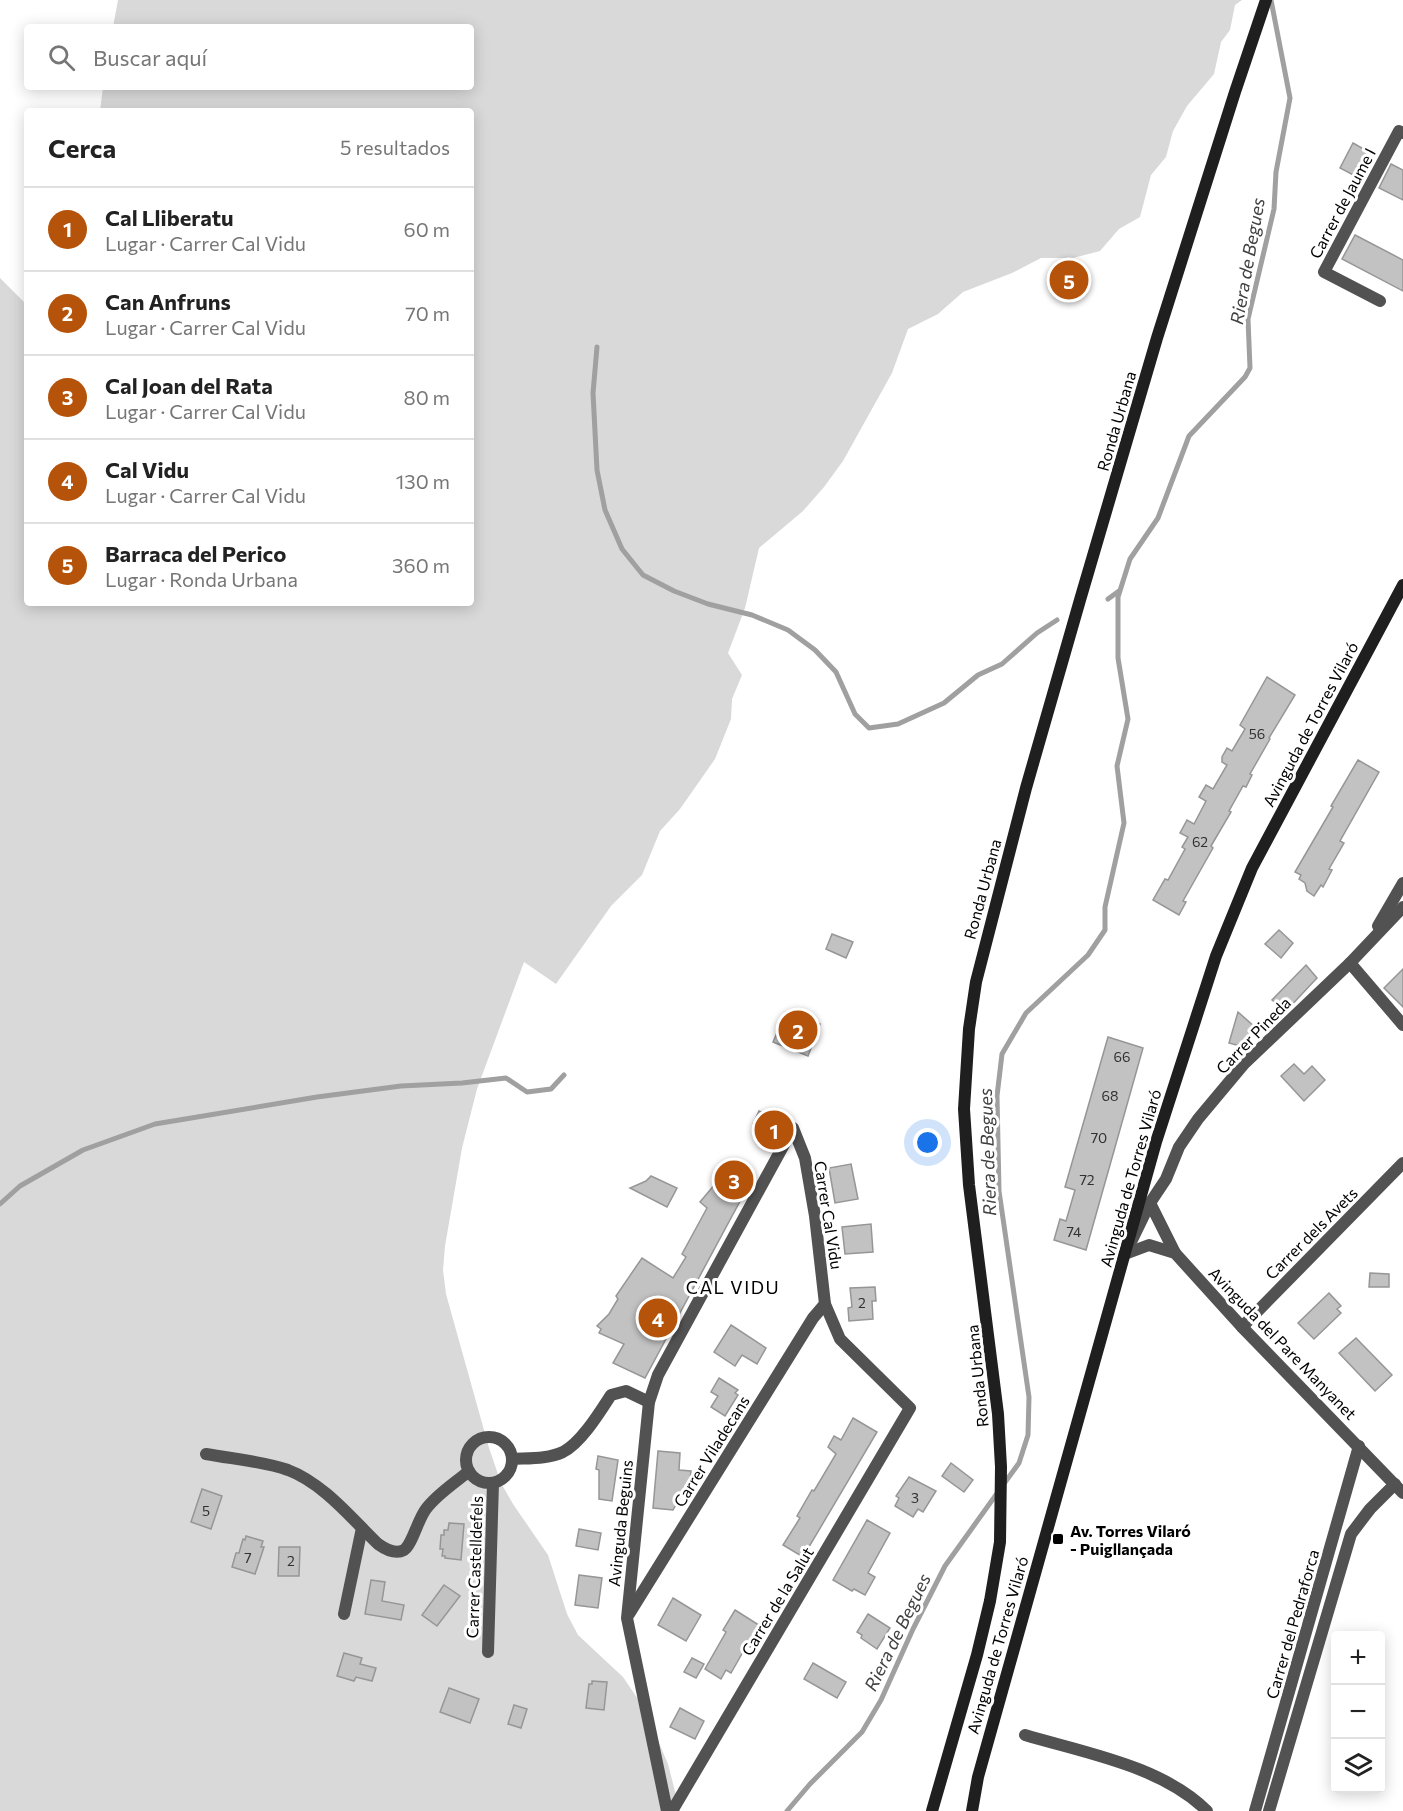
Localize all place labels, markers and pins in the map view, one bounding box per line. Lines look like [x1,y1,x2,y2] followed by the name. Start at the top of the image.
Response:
[1050,258,1088,302] pin: 5
[778,1008,818,1052] pin: 2
[754,1108,794,1152] pin: 1
[714,1158,754,1202] pin: 3
[638,1296,678,1340] pin: 4
[1070,1521,1191,1558] place label: Av. Torres Vilaró - Puigllançada
[1051,1532,1065,1546] marker: Av. Torres Vilaró - Puigllançada

